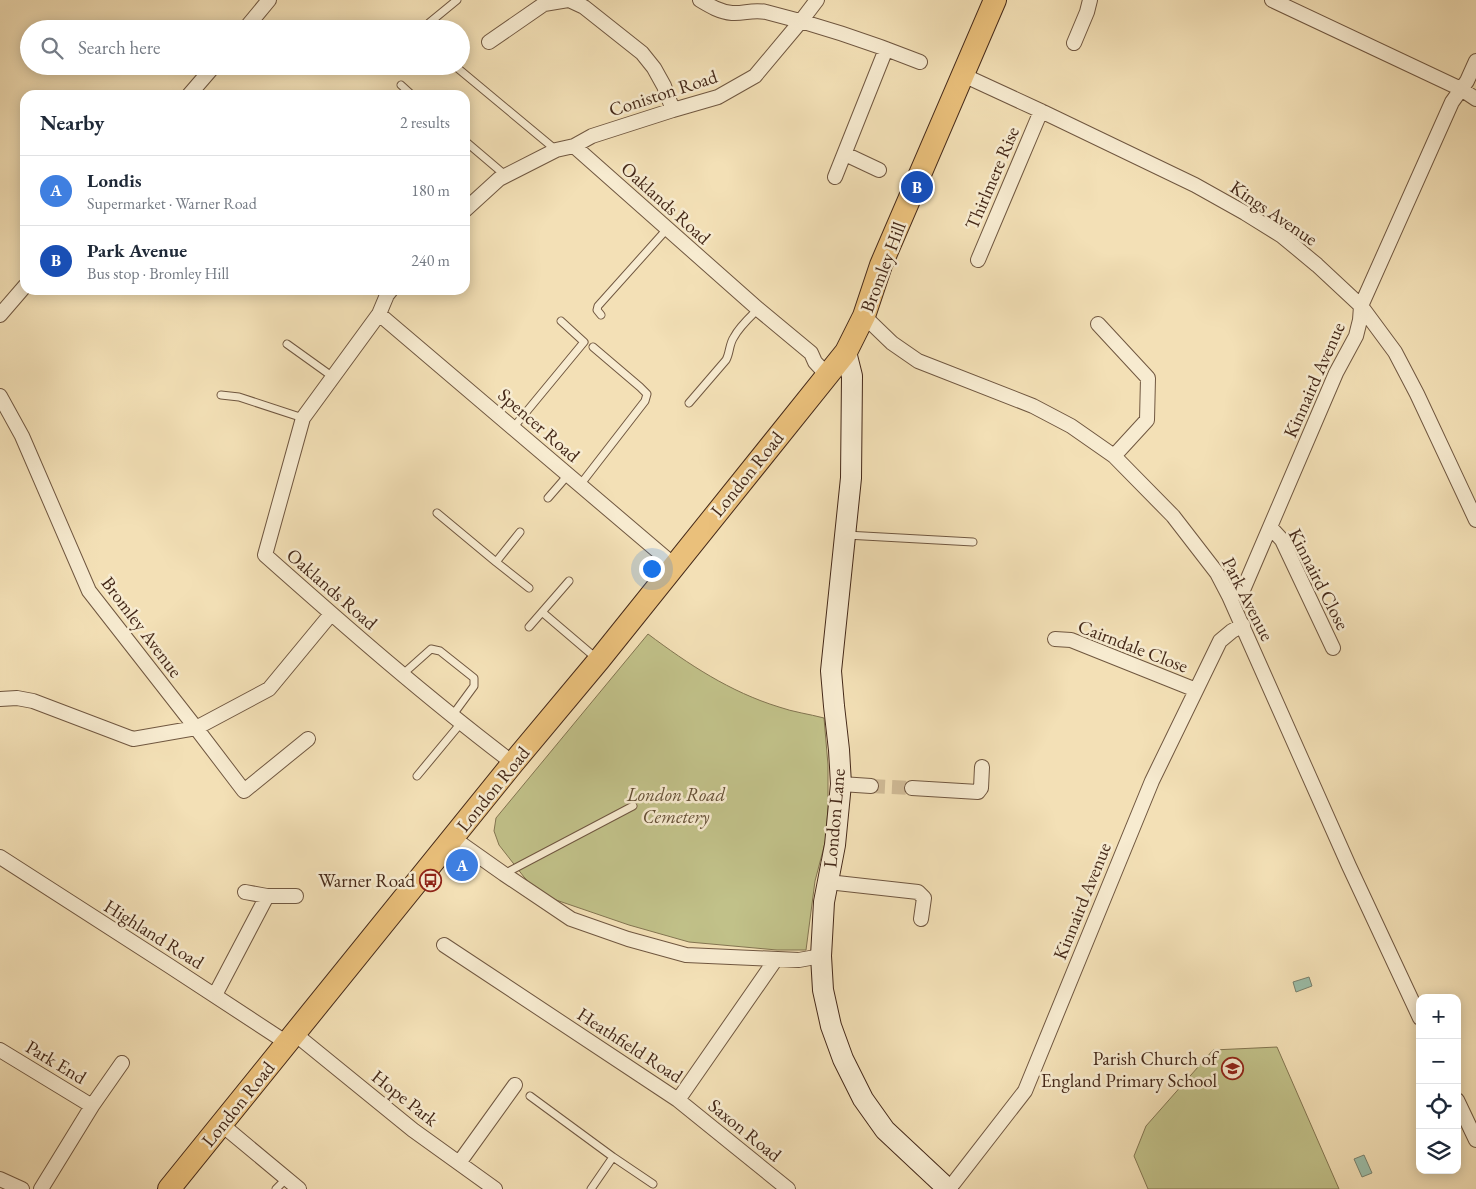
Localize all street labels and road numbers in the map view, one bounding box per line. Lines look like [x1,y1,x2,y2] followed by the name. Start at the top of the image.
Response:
[606,64,721,122] street label: Coniston Road
[959,123,1025,233] street label: Thirlmere Rise
[616,156,716,250] street label: Oaklands Road
[1225,175,1323,251] street label: Kings Avenue
[854,218,912,316] street label: Bromley Hill
[1277,318,1351,442] street label: Kinnaird Avenue
[493,382,586,468] street label: Spencer Road
[705,426,789,522] street label: London Road
[1283,524,1355,634] street label: Kinnaird Close
[281,543,383,636] street label: Oaklands Road
[1216,553,1280,645] street label: Park Avenue
[96,571,188,683] street label: Bromley Avenue
[1074,614,1192,678] street label: Cairndale Close
[451,741,535,837] street label: London Road
[817,767,851,869] street label: London Lane
[1047,839,1117,963] street label: Kinnaird Avenue
[99,893,209,975] street label: Highland Road
[572,1002,688,1089] street label: Heathfield Road
[21,1034,91,1090] street label: Park End
[196,1056,280,1152] street label: London Road
[366,1064,444,1133] street label: Hope Park
[703,1093,787,1167] street label: Saxon Road

